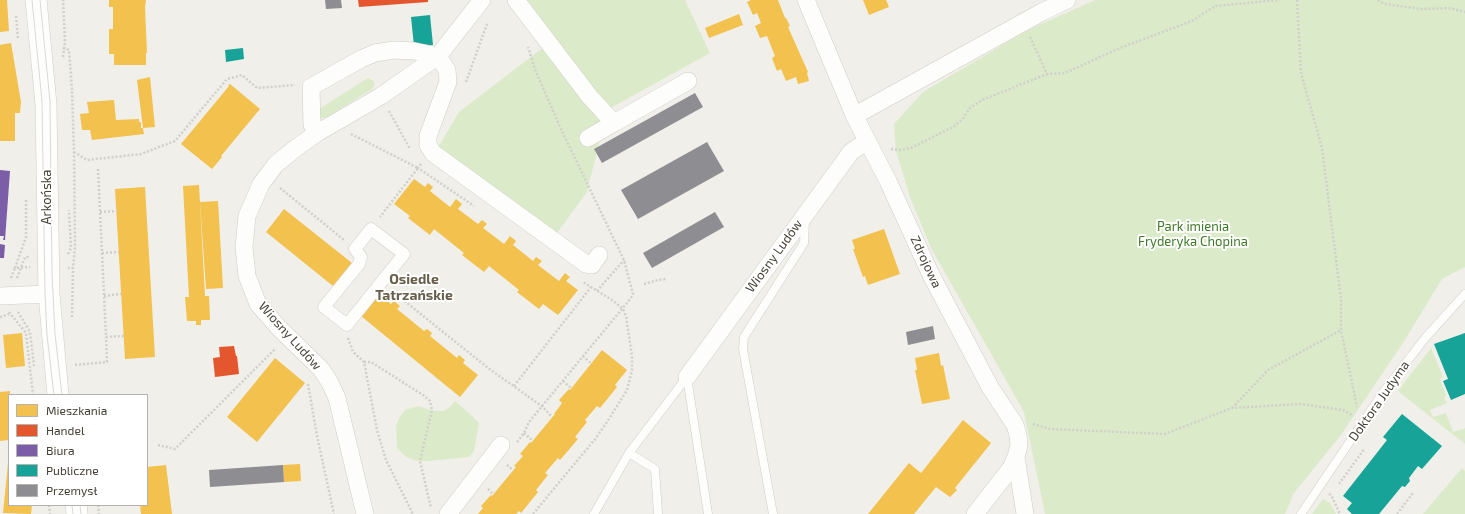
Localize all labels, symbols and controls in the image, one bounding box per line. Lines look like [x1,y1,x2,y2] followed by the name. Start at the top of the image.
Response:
[39,169,55,225] street label: Arkońska
[742,216,806,296] street label: Wiosny Ludów
[1138,219,1248,250] park label: Park imienia Fryderyka Chopina
[907,233,945,291] street label: Zdrojowa
[375,271,453,304] district label: Osiedle Tatrzańskie
[255,299,325,373] street label: Wiosny Ludów
[1345,358,1413,444] street label: Doktora Judyma
[8,394,148,506] legend
[46,403,107,417] text: Mieszkania
[46,423,84,437] text: Handel
[46,443,75,457] text: Biura
[46,463,99,477] text: Publiczne
[46,483,97,497] text: Przemysł

